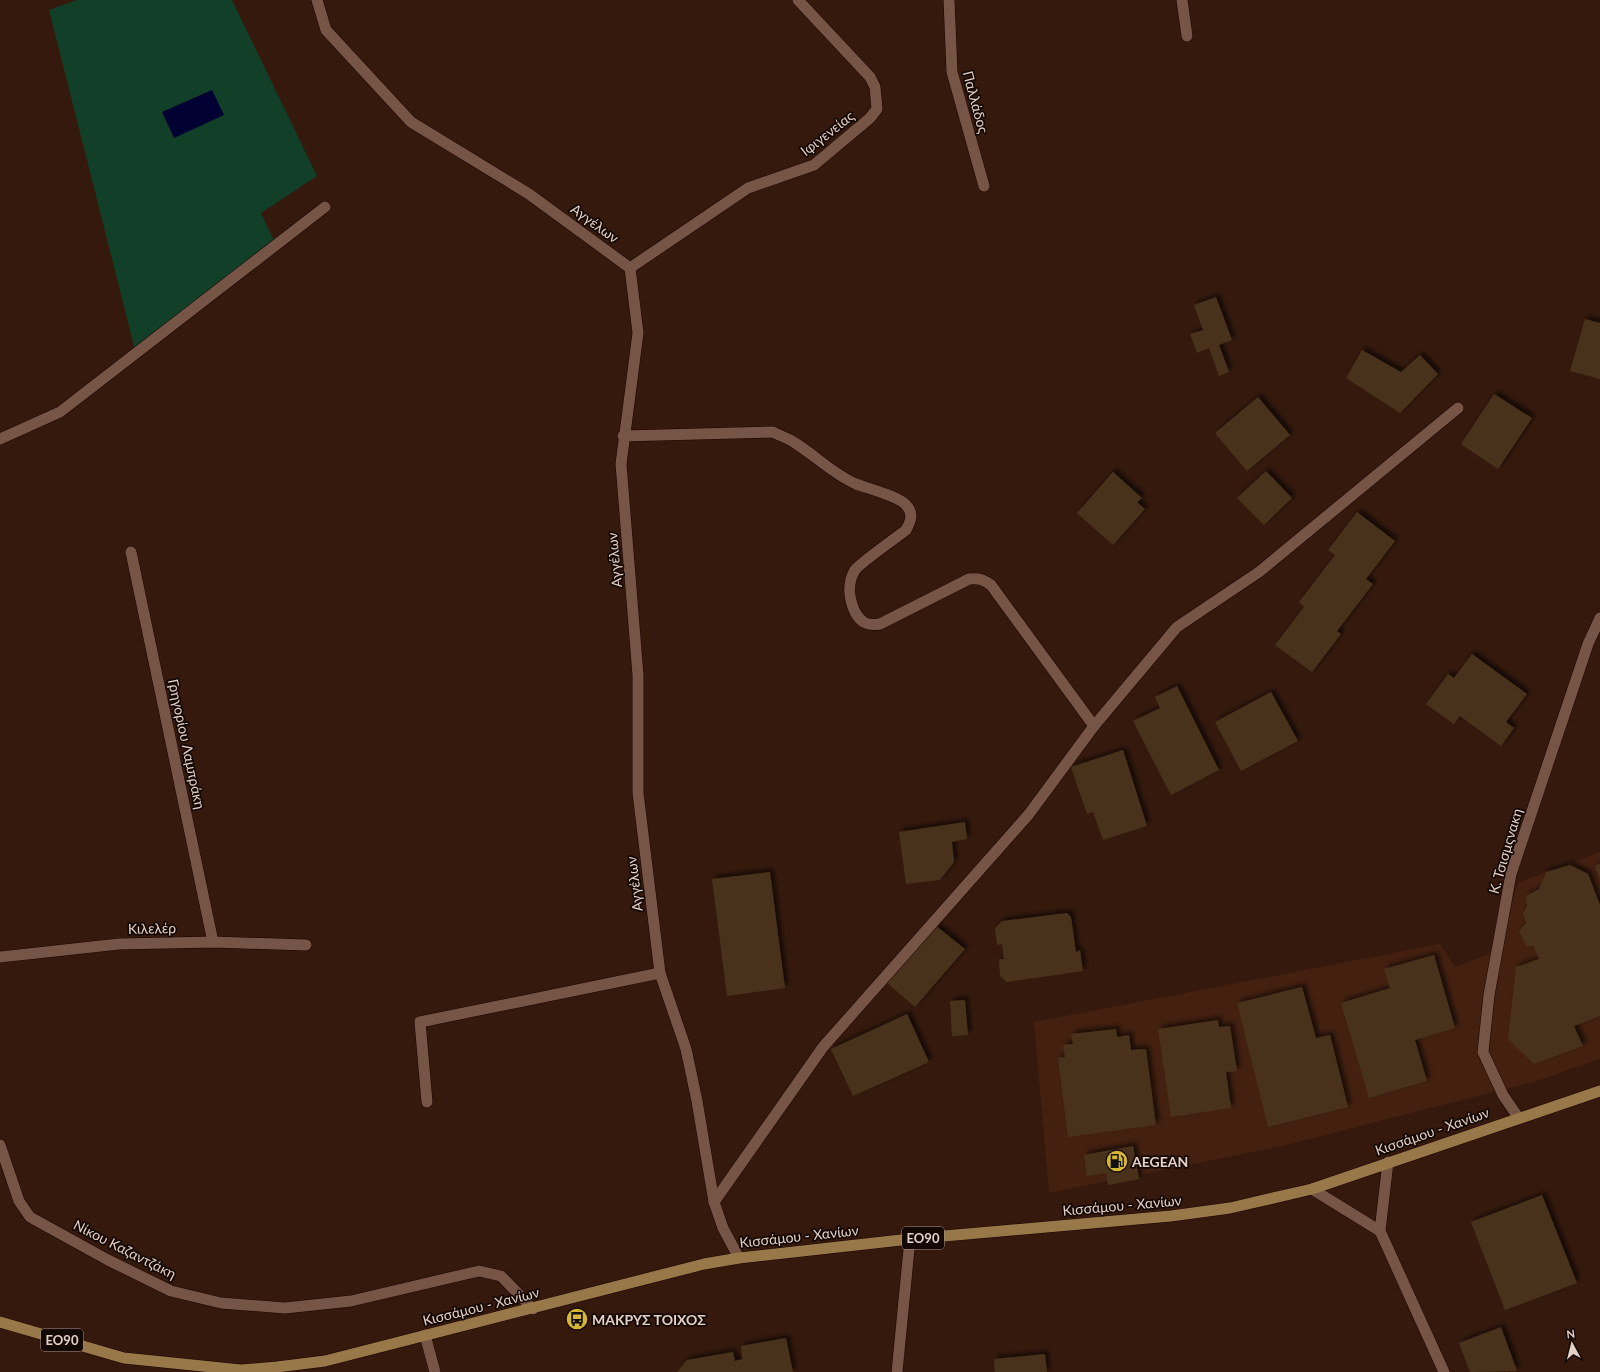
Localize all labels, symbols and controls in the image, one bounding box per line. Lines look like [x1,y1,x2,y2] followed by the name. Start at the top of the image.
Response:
[959,69,993,136] street label: Παλλάδος
[797,107,858,159] street label: Ιφιγενείας
[568,200,622,246] street label: Αγγέλων
[603,532,625,588] street label: Αγγέλων
[165,677,209,811] street label: Γρηγορίου Λαμπράκη
[1485,806,1525,896] street label: Κ. Τσισμςνακη
[622,856,646,912] street label: Αγγέλων
[128,919,176,937] street label: Κιλελέρ
[1373,1104,1491,1158] street label: Κισσάμου - Χανίων
[1104,1148,1130,1174] fuel station icon: AEGEAN
[1131,1153,1188,1170] place label: AEGEAN
[1062,1191,1182,1219] street label: Κισσάμου - Χανίων
[71,1216,179,1282] street label: Νίκου Καζαντζάκη
[739,1221,859,1251] street label: Κισσάμου - Χανίων
[902,1227,944,1249] road number: ΕΟ90
[421,1283,541,1329] street label: Κισσάμου - Χανίων
[564,1306,590,1332] bus stop icon: ΜΑΚΡΥΣ ΤΟΙΧΟΣ
[592,1311,706,1328] place label: ΜΑΚΡΥΣ ΤΟΙΧΟΣ
[1552,1324,1592,1364] north arrow
[1566,1327,1576,1341] text: N
[41,1329,83,1351] road number: ΕΟ90

